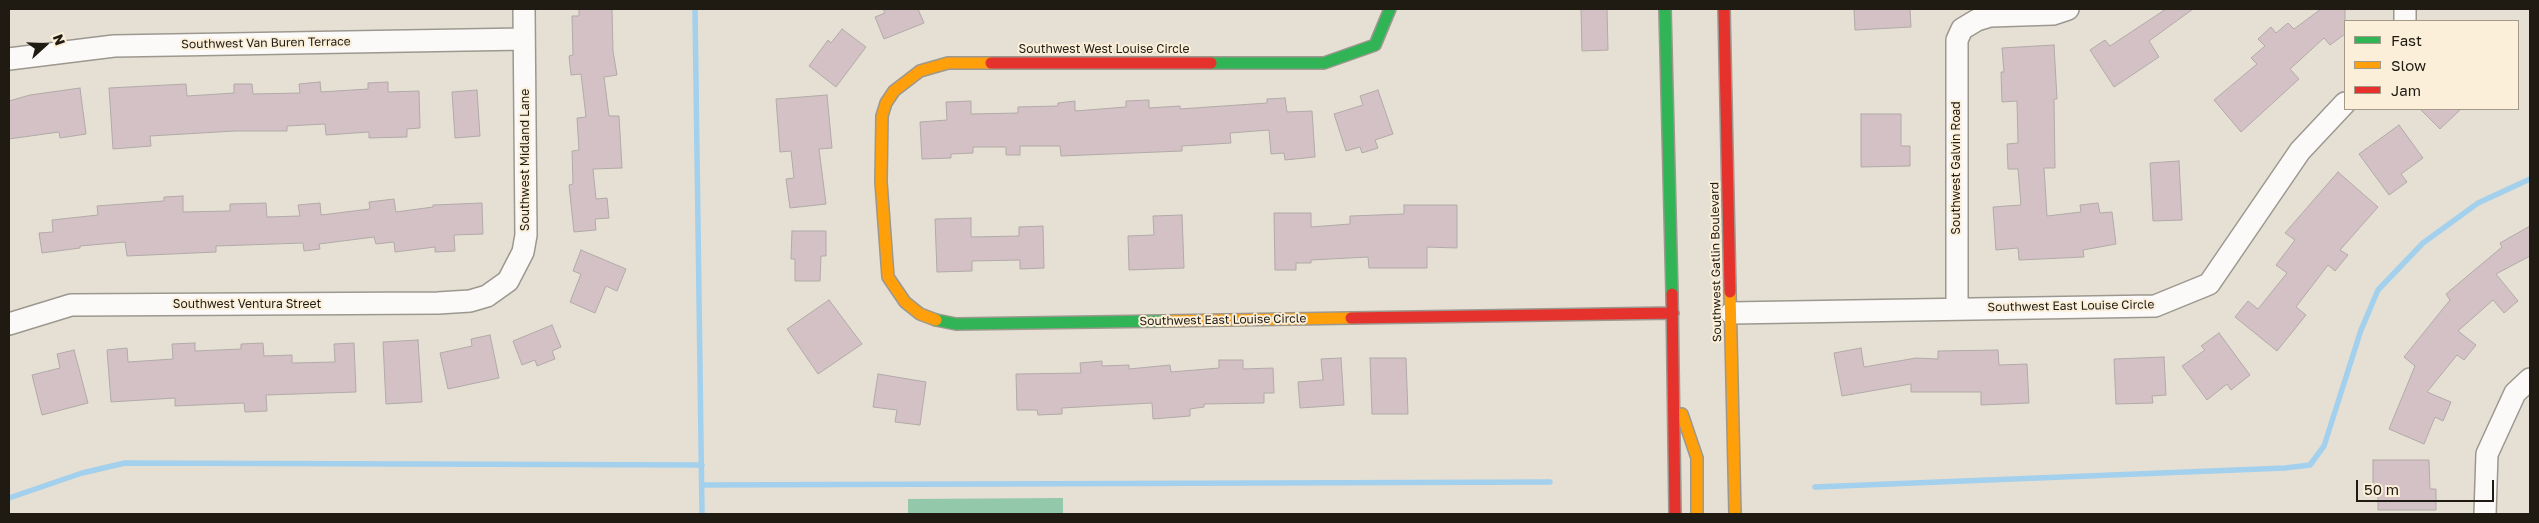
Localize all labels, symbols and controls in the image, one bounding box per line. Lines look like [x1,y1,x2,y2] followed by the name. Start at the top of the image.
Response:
[20,20,70,70] north arrow
[2344,20,2519,110] legend
[2391,31,2422,49] text: Fast
[50,32,69,48] text: N
[181,34,351,52] street label: Southwest Van Buren Terrace
[1019,42,1189,56] street label: Southwest West Louise Circle
[2391,56,2426,74] text: Slow
[2391,81,2421,99] text: Jam
[518,89,532,231] street label: Southwest Midland Lane
[1949,101,1963,235] street label: Southwest Galvin Road
[1707,182,1725,342] street label: Southwest Gatlin Boulevard
[173,297,321,311] street label: Southwest Ventura Street
[1987,297,2155,315] street label: Southwest East Louise Circle
[1139,311,1307,329] street label: Southwest East Louise Circle
[2359,470,2496,502] scale bar
[2364,480,2399,498] text: 50 m

